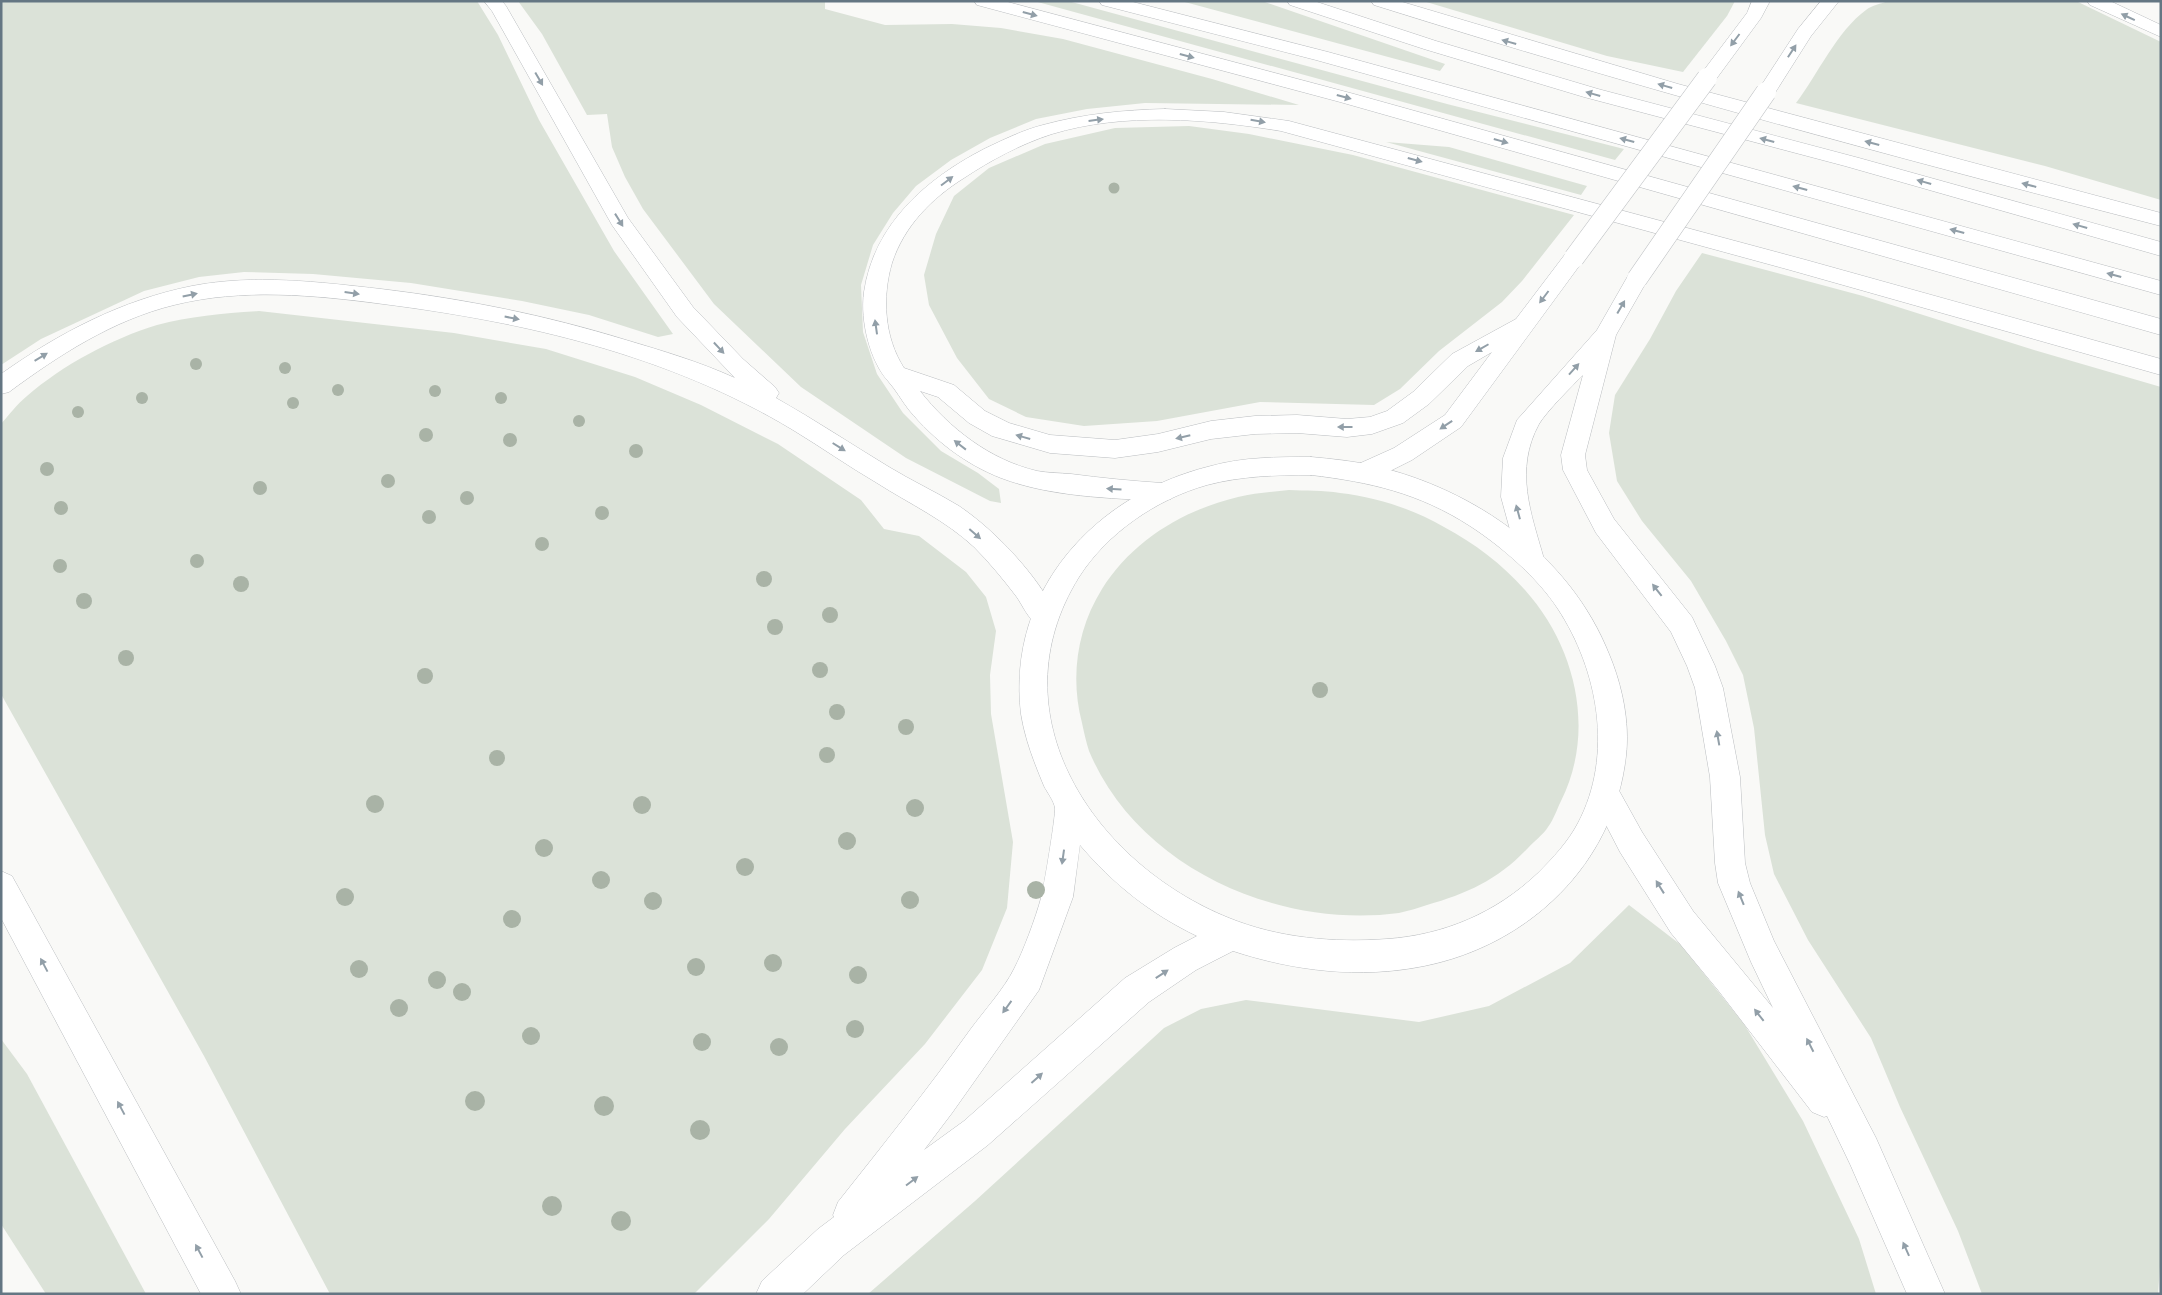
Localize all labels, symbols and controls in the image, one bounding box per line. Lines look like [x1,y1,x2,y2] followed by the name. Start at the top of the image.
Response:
[1023,10,1038,18] one-way arrow
[2121,12,2136,21] one-way arrow
[1730,33,1740,47] one-way arrow
[1501,37,1516,45] one-way arrow
[1787,45,1797,58] one-way arrow
[1180,52,1195,60] one-way arrow
[535,72,544,85] one-way arrow
[1657,81,1672,89] one-way arrow
[1585,89,1600,97] one-way arrow
[1337,94,1352,102] one-way arrow
[1088,116,1104,124] one-way arrow
[1250,117,1265,125] one-way arrow
[1619,136,1635,144] one-way arrow
[1759,136,1774,144] one-way arrow
[1493,138,1508,146] one-way arrow
[1865,139,1880,147] one-way arrow
[1408,157,1423,165] one-way arrow
[940,175,953,186] one-way arrow
[1916,178,1931,186] one-way arrow
[2022,181,2037,189] one-way arrow
[1793,184,1808,192] one-way arrow
[615,213,624,227] one-way arrow
[2073,222,2088,230] one-way arrow
[1950,227,1965,235] one-way arrow
[2106,270,2121,278] one-way arrow
[344,289,360,297] one-way arrow
[182,290,198,298] one-way arrow
[1539,290,1550,303] one-way arrow
[1617,300,1626,313] one-way arrow
[504,314,520,322] one-way arrow
[872,319,880,335] one-way arrow
[713,342,725,354] one-way arrow
[1475,344,1488,353] one-way arrow
[34,353,47,362] one-way arrow
[1568,364,1580,376] one-way arrow
[1439,421,1452,430] one-way arrow
[1337,423,1353,431] one-way arrow
[1016,433,1031,441] one-way arrow
[1176,433,1191,441] one-way arrow
[954,439,967,450] one-way arrow
[832,442,845,452] one-way arrow
[1105,484,1121,492] one-way arrow
[1514,504,1522,519] one-way arrow
[969,528,981,540] one-way arrow
[1651,584,1662,597] one-way arrow
[1713,730,1721,746] one-way arrow
[1059,849,1067,865] one-way arrow
[1655,880,1664,893] one-way arrow
[1736,891,1744,905] one-way arrow
[40,958,48,972] one-way arrow
[1155,970,1169,979] one-way arrow
[1002,1000,1012,1014] one-way arrow
[1753,1009,1764,1022] one-way arrow
[1806,1038,1814,1052] one-way arrow
[1030,1072,1043,1083] one-way arrow
[117,1101,125,1115] one-way arrow
[905,1176,919,1186] one-way arrow
[1902,1242,1910,1256] one-way arrow
[194,1244,203,1258] one-way arrow

